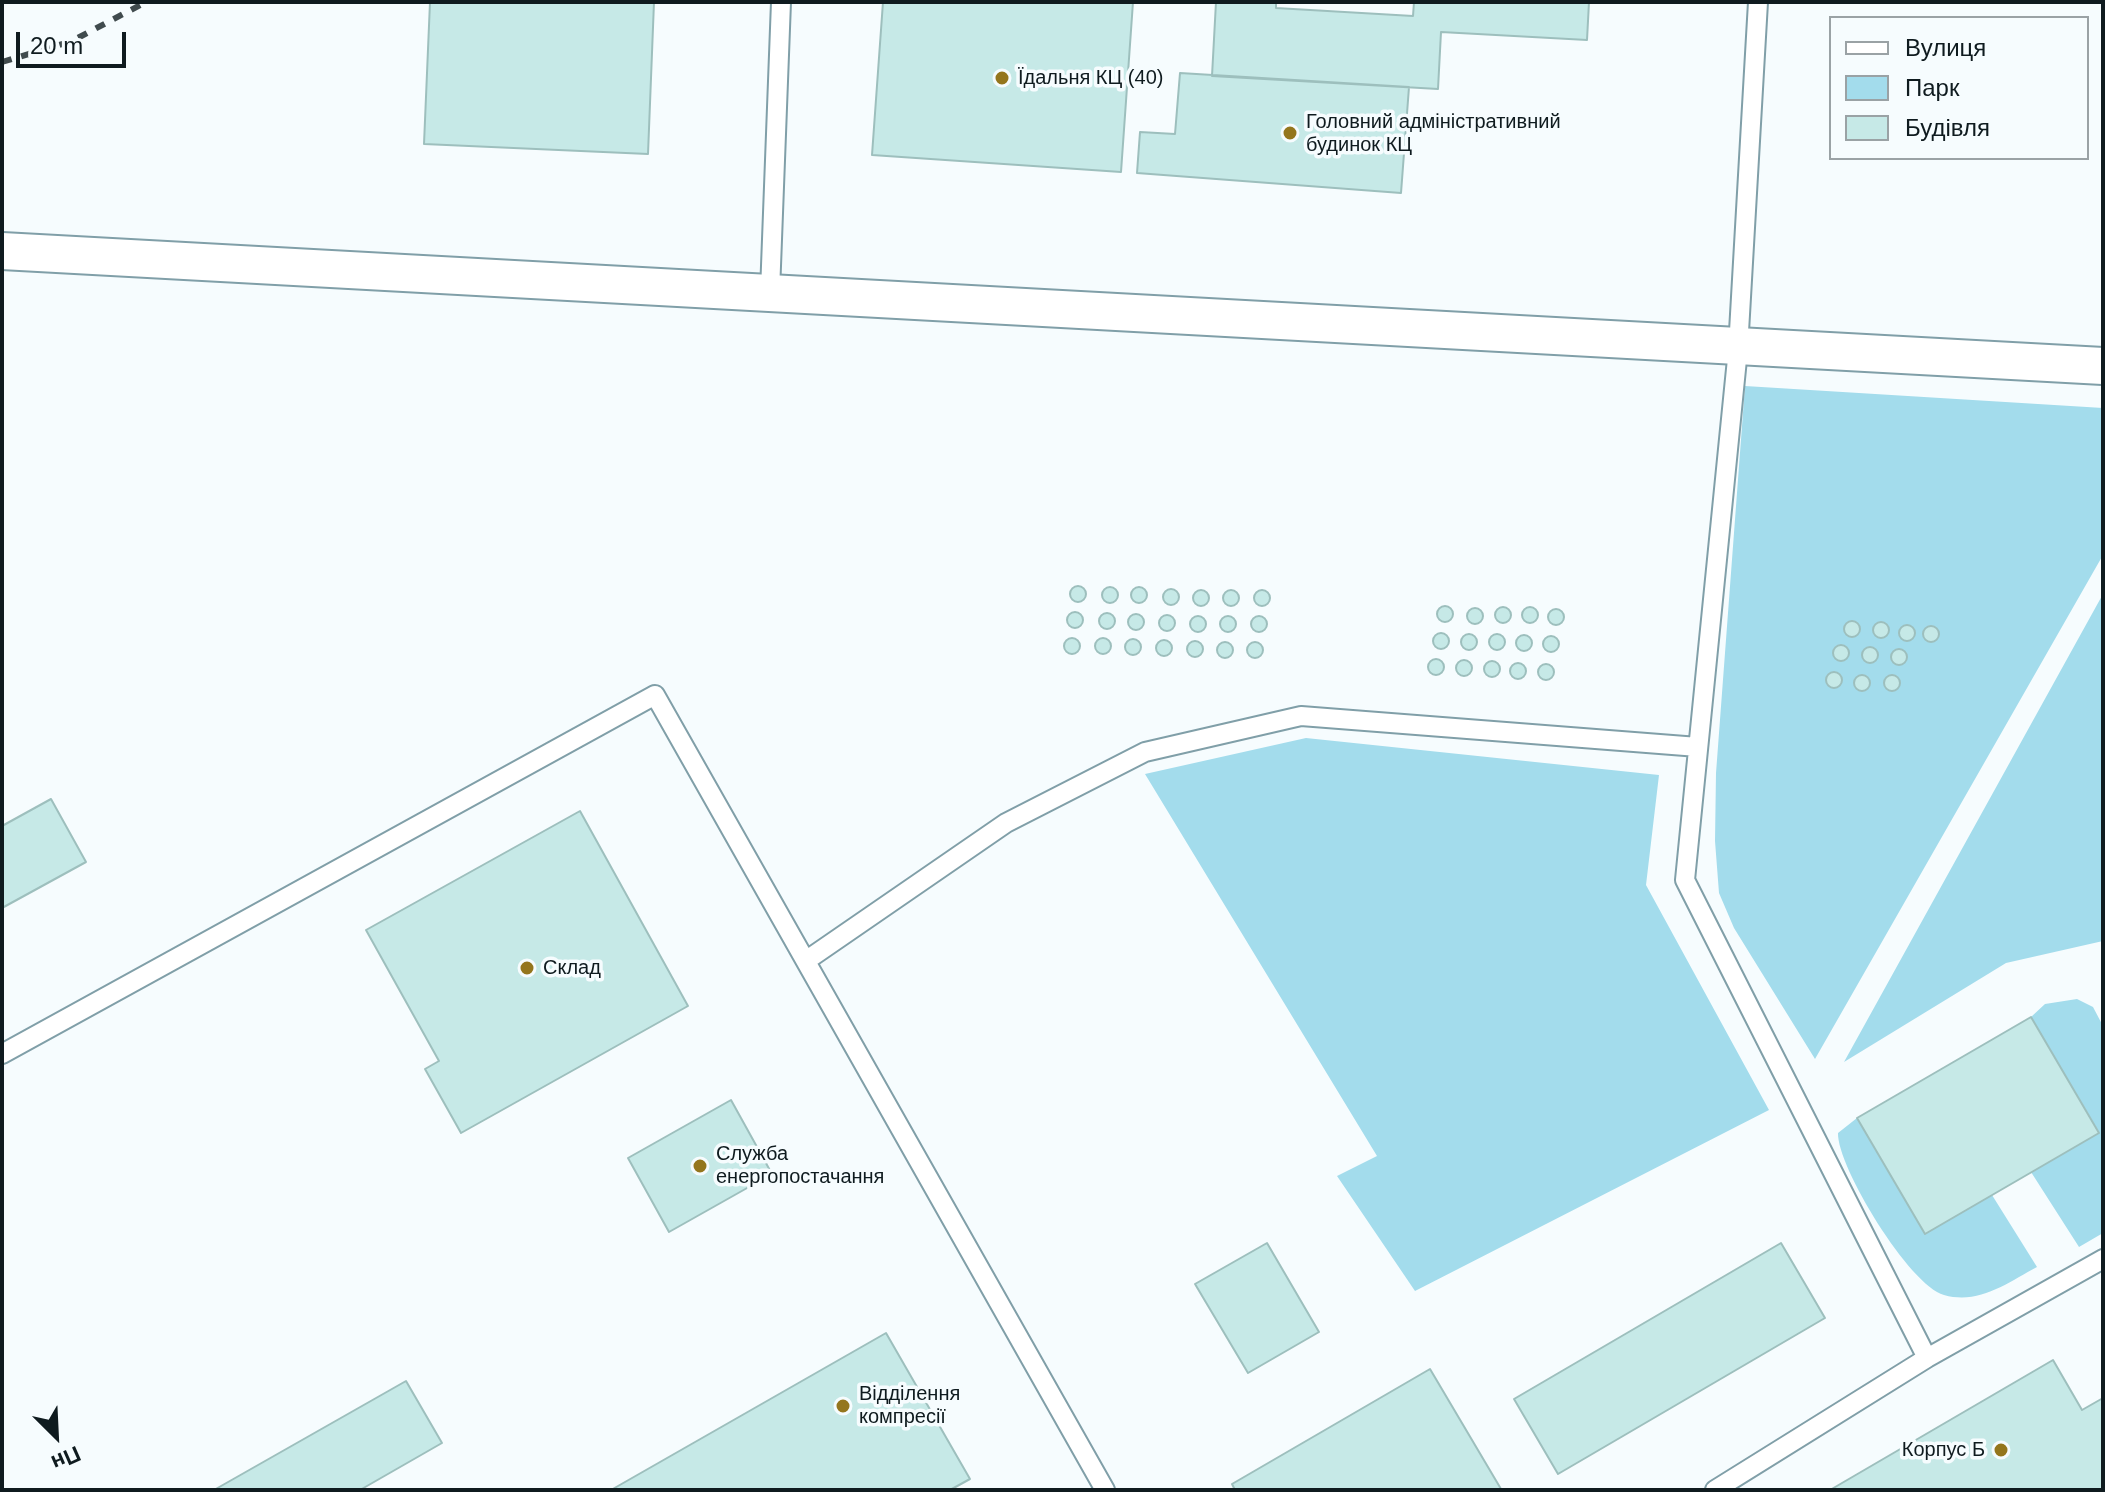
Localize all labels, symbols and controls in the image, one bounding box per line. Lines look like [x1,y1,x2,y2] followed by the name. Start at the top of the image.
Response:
[20,16,130,66] scale bar
[1829,16,2089,160] legend
[30,32,83,59] text: 20 m
[1905,34,1986,61] text: Вулиця
[1018,66,1163,90] place label: Їдальня КЦ (40)
[993,69,1011,87] marker: Їдальня КЦ (40)
[1905,74,1959,101] text: Парк
[1306,110,1561,157] place label: Головний адміністративний будинок КЦ
[1905,114,1990,141] text: Будівля
[1281,124,1299,142] marker: Головний адміністративний будинок КЦ
[543,956,601,980] place label: Склад
[518,959,536,977] marker: Склад
[716,1142,884,1189] place label: Служба енергопостачання
[691,1157,709,1175] marker: Служба енергопостачання
[859,1382,960,1429] place label: Відділення компресії
[16,1396,96,1476] north arrow
[834,1397,852,1415] marker: Відділення компресії
[1902,1438,1985,1462] place label: Корпус Б
[48,1441,84,1476] text: Пн
[1992,1441,2010,1459] marker: Корпус Б

